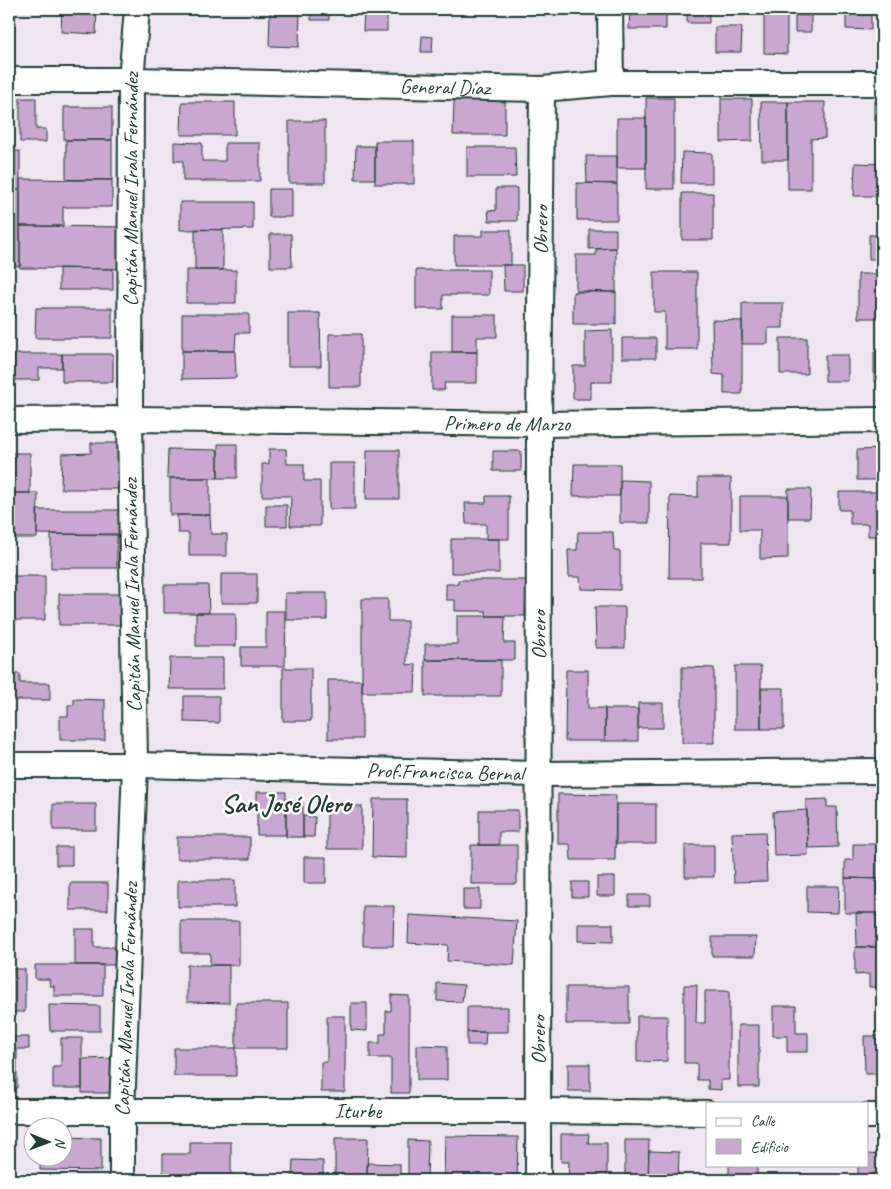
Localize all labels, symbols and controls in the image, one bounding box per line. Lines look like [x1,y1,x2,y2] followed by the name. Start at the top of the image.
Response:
[117,70,145,307] street label: Capitán Manuel Irala Fernández
[400,73,493,101] street label: General Díaz
[528,203,554,255] street label: Obrero
[444,410,572,437] street label: Primero de Marzo
[117,476,147,712] street label: Capitán Manuel Irala Fernández
[526,608,552,659] street label: Obrero
[366,757,527,787] street label: Prof.Francisca Bernal
[221,787,353,820] district label: San José Olero
[109,880,144,1117] street label: Capitán Manuel Irala Fernández
[525,1013,551,1064] street label: Obrero
[335,1098,383,1124] street label: Iturbe
[706,1102,868,1166] legend
[751,1112,776,1131] text: Calle
[22,1116,72,1166] north arrow
[52,1138,69,1149] text: N
[751,1138,789,1157] text: Edificio

